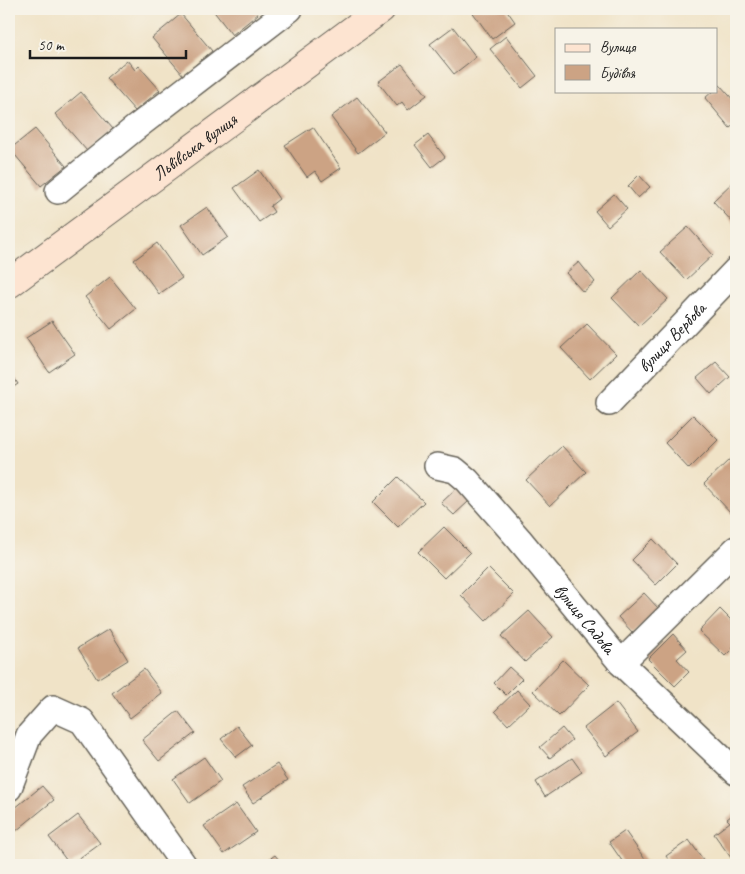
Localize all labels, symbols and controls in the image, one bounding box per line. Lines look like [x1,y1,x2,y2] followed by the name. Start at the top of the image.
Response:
[30,28,186,60] scale bar
[555,28,718,92] legend
[38,36,65,55] text: 50 m
[600,38,637,57] text: Вулиця
[600,64,635,83] text: Будівля
[148,108,242,185] street label: Львівська вулиця
[633,296,711,377] street label: вулиця Вербова
[549,579,621,660] street label: вулиця Садова

